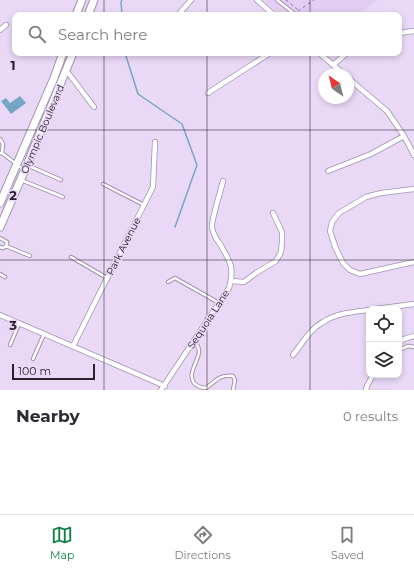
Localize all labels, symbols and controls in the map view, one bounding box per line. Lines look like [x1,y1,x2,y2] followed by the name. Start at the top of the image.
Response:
[12,12,402,56] search box
[26,23,48,45] icon: search
[58,25,147,44] text: Search here
[10,57,16,73] text: 1
[318,68,354,104] north arrow
[18,83,67,176] street label: Olympic Boulevard
[9,187,17,203] text: 2
[103,215,144,277] street label: Park Avenue
[185,287,232,351] street label: Sequoia Lane
[366,306,402,378] map controls
[366,306,402,342] button: locate
[8,317,17,333] text: 3
[366,342,402,378] button: layers
[12,362,95,381] scale bar
[18,364,51,378] text: 100 m
[16,406,80,426] text: Nearby
[343,408,398,424] text: 0 results
[50,524,74,562] tab: Map
[175,524,231,562] tab: Directions
[331,524,364,562] tab: Saved

